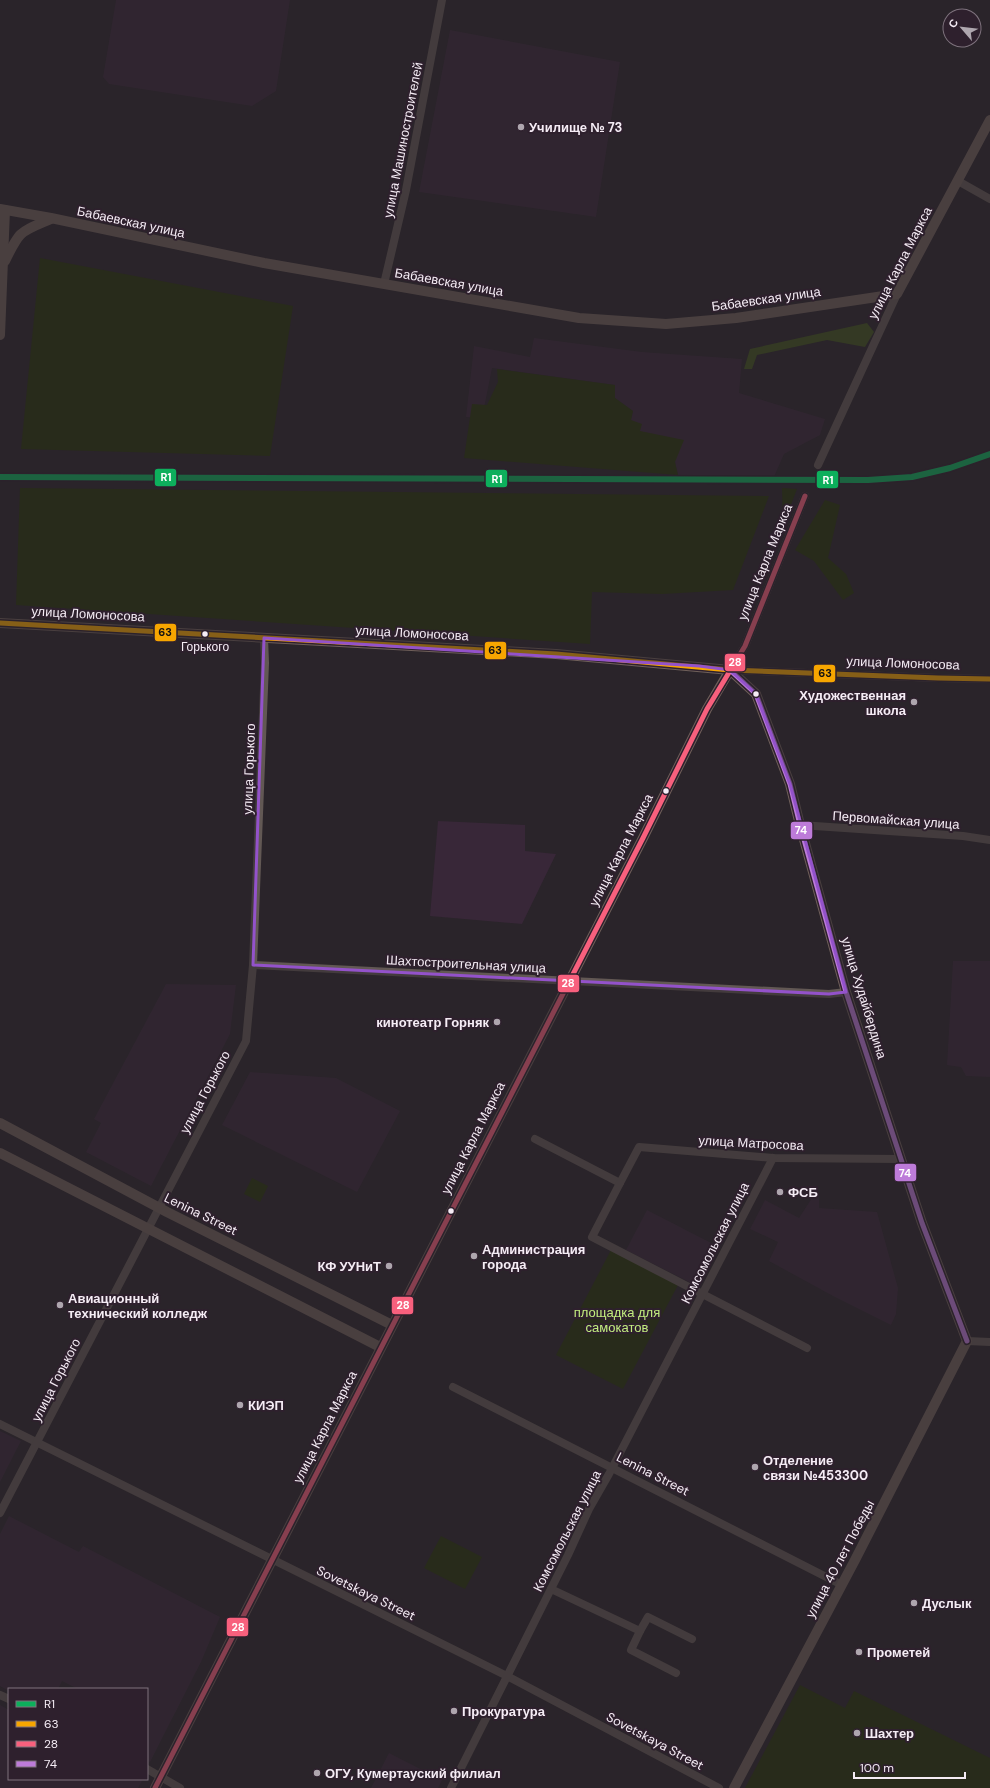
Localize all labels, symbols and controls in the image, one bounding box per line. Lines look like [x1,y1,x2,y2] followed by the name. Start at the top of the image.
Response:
[942,8,982,48] north arrow
[945,16,961,30] text: С
[380,61,426,219] street label: улица Машиностроителей
[529,119,623,136] place label: Училище № 73
[516,122,526,132] marker: Училище № 73
[75,202,187,242] street label: Бабаевская улица
[864,203,936,322] street label: улица Карла Маркса
[393,264,505,300] street label: Бабаевская улица
[710,283,822,315] street label: Бабаевская улица
[154,468,177,487] line badge: R1
[485,469,508,488] line badge: R1
[161,470,171,484] text: R1
[816,470,839,489] line badge: R1
[492,472,502,486] text: R1
[823,473,833,487] text: R1
[734,501,796,623] street label: улица Карла Маркса
[31,603,146,625] street label: улица Ломоносова
[355,622,470,644] street label: улица Ломоносова
[154,623,177,642] line badge: 63
[158,625,172,639] text: 63
[200,629,210,639] marker: Горького
[181,639,229,655] place label: Горького
[484,641,507,660] line badge: 63
[488,643,502,657] text: 63
[724,653,746,672] line badge: 28
[846,653,961,674] street label: улица Ломоносова
[728,655,742,669] text: 28
[813,664,836,683] line badge: 63
[818,666,832,680] text: 63
[799,687,907,719] place label: Художественная школа
[751,689,761,699] unlabelled marker
[909,697,919,707] marker: Художественная школа
[239,723,259,815] street label: улица Горького
[661,786,671,796] unlabelled marker
[585,790,657,909] street label: улица Карла Маркса
[832,807,961,833] street label: Первомайская улица
[790,821,813,840] line badge: 74
[795,823,807,837] text: 74
[837,935,891,1062] street label: улица Худайбердина
[386,951,547,977] street label: Шахтостроительная улица
[557,974,580,993] line badge: 28
[561,976,575,990] text: 28
[376,1014,489,1031] place label: кинотеатр Горняк
[492,1017,502,1027] marker: кинотеатр Горняк
[176,1048,234,1136] street label: улица Горького
[437,1078,509,1197] street label: улица Карла Маркса
[698,1132,805,1154] street label: улица Матросова
[894,1163,917,1182] line badge: 74
[899,1166,911,1180] text: 74
[677,1179,753,1306] street label: Комсомольская улица
[788,1184,818,1201] place label: ФСБ
[775,1187,785,1197] marker: ФСБ
[162,1189,240,1239] street label: Lenina Street
[446,1206,456,1216] unlabelled marker
[482,1241,585,1273] place label: Администрация города
[469,1251,479,1261] marker: Администрация города
[318,1258,381,1275] place label: КФ УУНиТ
[384,1261,394,1271] marker: КФ УУНиТ
[68,1290,208,1322] place label: Авиационный технический колледж
[391,1296,414,1315] line badge: 28
[396,1298,410,1312] text: 28
[55,1300,65,1310] marker: Авиационный технический колледж
[574,1304,660,1336] park label: площадка для самокатов
[28,1335,84,1425] street label: улица Горького
[289,1367,361,1486] street label: улица Карла Маркса
[248,1397,284,1414] place label: КИЭП
[235,1400,245,1410] marker: КИЭП
[614,1448,692,1500] street label: Lenina Street
[763,1452,868,1484] place label: Отделение связи №453300
[750,1462,760,1472] marker: Отделение связи №453300
[529,1467,605,1594] street label: Комсомольская улица
[802,1497,878,1621] street label: улица 40 лет Победы
[314,1562,418,1624] street label: Sovetskaya Street
[922,1595,972,1612] place label: Дуслык
[909,1598,919,1608] marker: Дуслык
[226,1617,249,1637] line badge: 28
[231,1620,245,1634] text: 28
[867,1644,930,1661] place label: Прометей
[854,1647,864,1657] marker: Прометей
[8,1688,148,1780] legend
[44,1696,55,1712] text: R1
[462,1703,546,1720] place label: Прокуратура
[449,1706,459,1716] marker: Прокуратура
[603,1708,707,1774] street label: Sovetskaya Street
[44,1716,59,1732] text: 63
[865,1725,914,1742] place label: Шахтер
[852,1728,862,1738] marker: Шахтер
[44,1736,58,1752] text: 28
[854,1754,965,1780] scale bar
[44,1756,57,1772] text: 74
[860,1760,894,1776] text: 100 m
[325,1765,501,1782] place label: ОГУ, Кумертауский филиал
[312,1768,322,1778] marker: ОГУ, Кумертауский филиал

